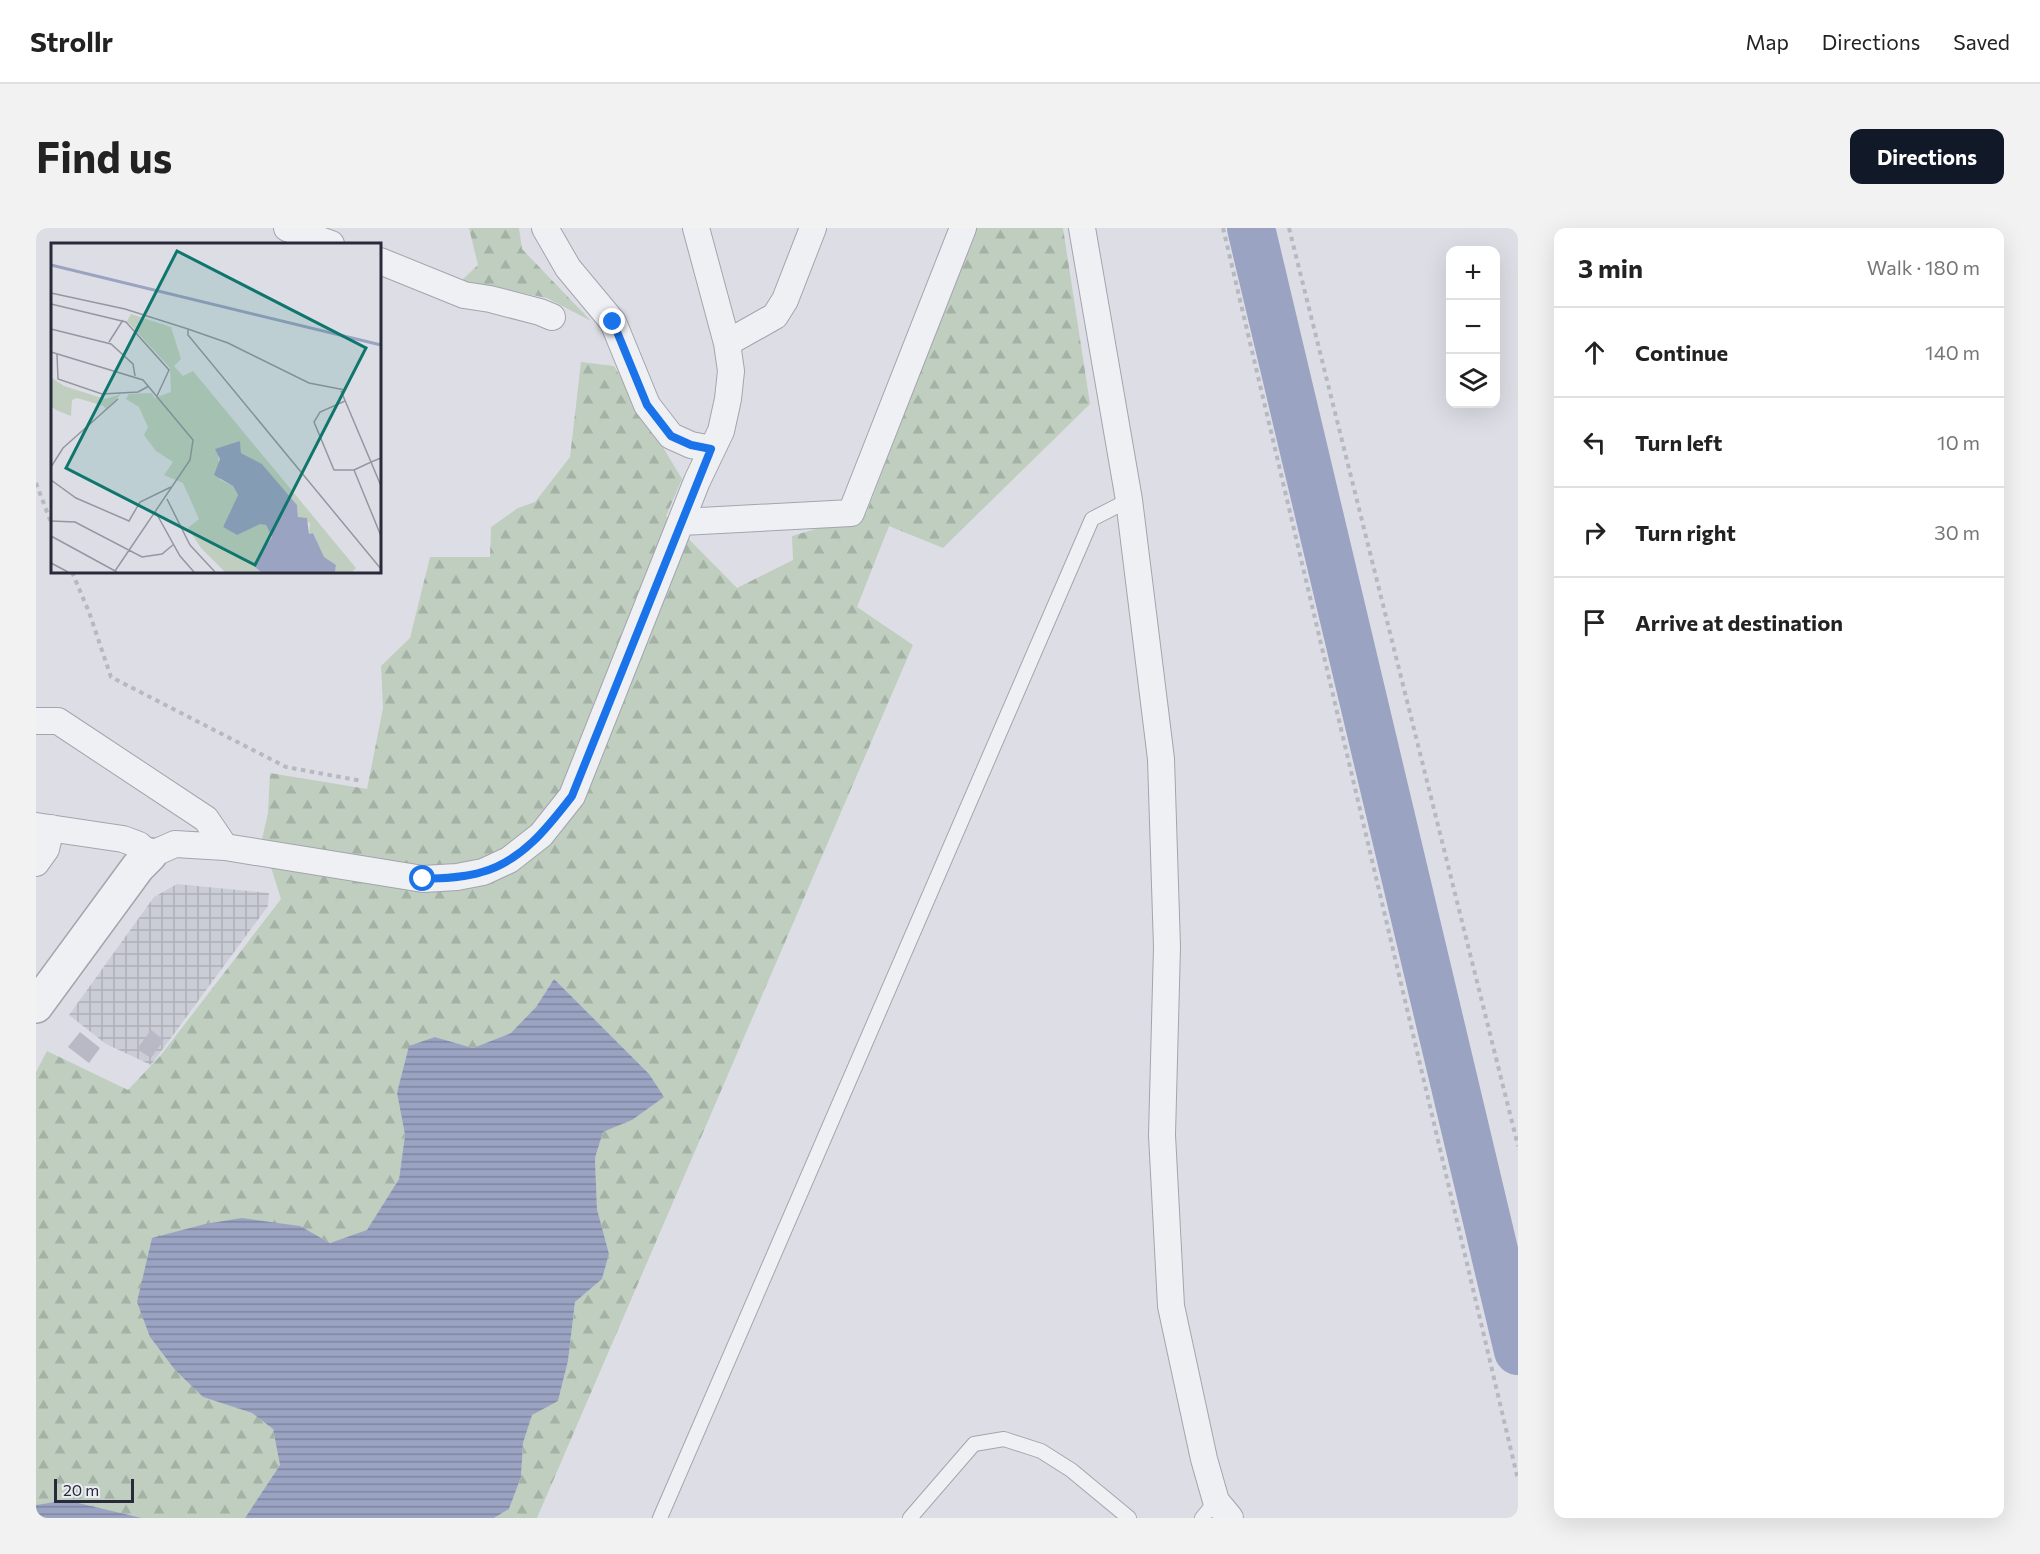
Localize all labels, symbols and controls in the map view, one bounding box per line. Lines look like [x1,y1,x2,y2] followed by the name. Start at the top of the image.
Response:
[30,24,113,58] text: Strollr
[1746,29,1789,54] text: Map
[1822,29,1920,54] text: Directions
[1953,29,2010,54] text: Saved
[1850,129,2004,184] button: Directions
[36,130,172,182] text: Find us
[51,243,381,573] inset map
[1446,246,1500,408] map controls
[1446,246,1500,300] button: +
[1578,252,1643,283] text: 3 min
[1867,255,1980,279] text: Walk · 180 m
[1446,300,1500,354] button: −
[599,308,625,334] route end
[1578,336,1611,369] icon: ahead
[1635,339,1728,366] text: Continue
[1925,340,1980,364] text: 140 m
[1446,354,1500,408] button: layers
[1578,426,1611,459] icon: left
[1635,429,1722,456] text: Turn left
[1937,430,1980,454] text: 10 m
[1578,516,1611,549] icon: right
[1635,519,1736,546] text: Turn right
[1934,520,1980,544] text: 30 m
[1578,606,1611,639] icon: arrive
[1635,609,1843,636] text: Arrive at destination
[409,865,435,891] route start
[54,1476,134,1504] scale bar
[63,1480,99,1499] text: 20 m

